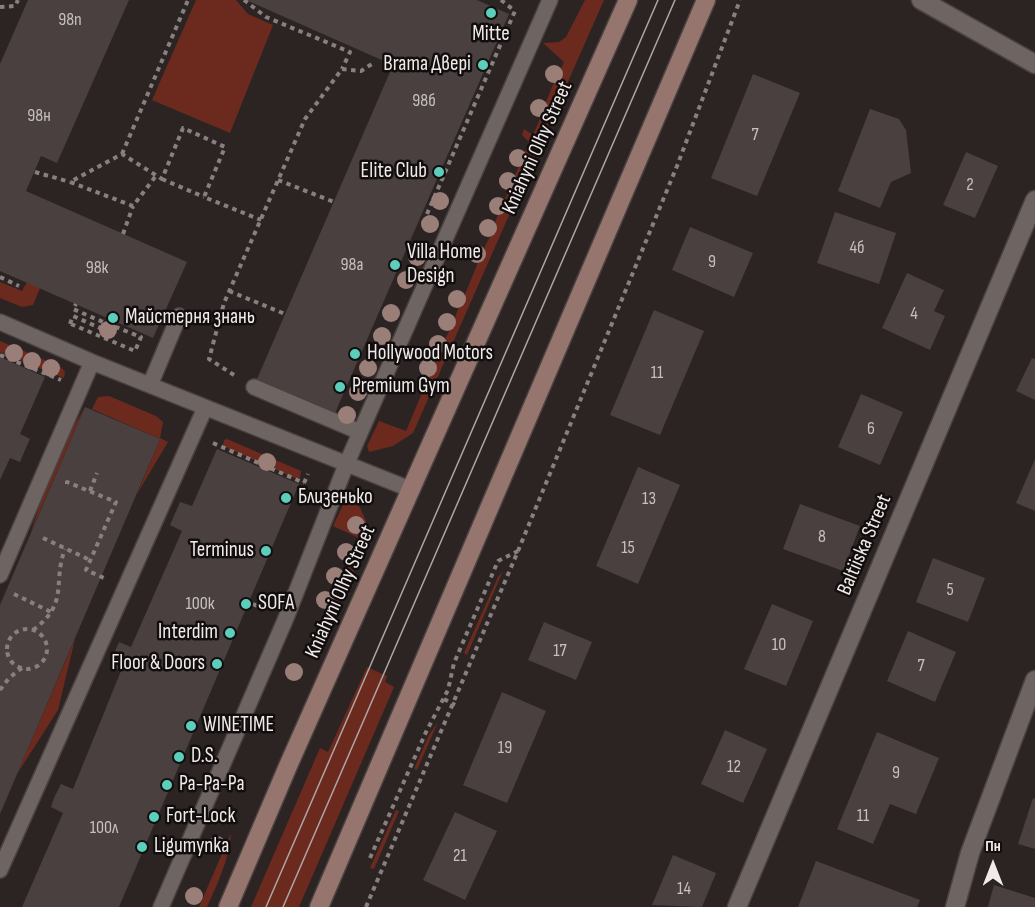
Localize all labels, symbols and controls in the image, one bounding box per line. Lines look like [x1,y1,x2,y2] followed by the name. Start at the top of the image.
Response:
[484,6,498,20] marker: Mitte
[58,9,82,31] house number: 98п
[472,22,510,48] place label: Mitte
[383,52,471,78] place label: Brama Двері
[476,58,490,72] marker: Brama Двері
[497,78,579,218] street label: Kniahyni Olhy Street
[412,90,436,112] house number: 98б
[27,105,51,127] house number: 98н
[751,124,759,146] house number: 7
[360,159,427,185] place label: Elite Club
[432,165,446,179] marker: Elite Club
[966,174,974,196] house number: 2
[849,237,865,259] house number: 4б
[407,240,481,290] place label: Villa Home Design
[708,251,716,273] house number: 9
[341,254,363,276] house number: 98а
[86,257,108,279] house number: 98к
[388,258,402,272] marker: Villa Home Design
[910,303,918,325] house number: 4
[125,305,255,331] place label: Майстерня знань
[106,311,120,325] marker: Майстерня знань
[367,341,493,367] place label: Hollywood Motors
[348,347,362,361] marker: Hollywood Motors
[651,362,663,384] house number: 11
[352,374,450,400] place label: Premium Gym
[333,380,347,394] marker: Premium Gym
[867,418,875,440] house number: 6
[298,485,373,511] place label: Близенько
[642,488,656,510] house number: 13
[279,491,293,505] marker: Близенько
[833,491,897,599] street label: Baltiiska Street
[300,522,382,662] street label: Kniahyni Olhy Street
[818,526,826,548] house number: 8
[621,537,635,559] house number: 15
[190,538,254,564] place label: Terminus
[259,544,273,558] marker: Terminus
[946,579,954,601] house number: 5
[258,591,294,617] place label: SOFA
[185,593,215,615] house number: 100к
[239,597,253,611] marker: SOFA
[158,620,218,646] place label: Interdim
[223,626,237,640] marker: Interdim
[772,634,786,656] house number: 10
[553,640,567,662] house number: 17
[111,651,205,677] place label: Floor & Doors
[917,655,925,677] house number: 7
[210,657,224,671] marker: Floor & Doors
[203,713,274,739] place label: WINETIME
[184,719,198,733] marker: WINETIME
[498,737,512,759] house number: 19
[191,744,218,770] place label: D.S.
[172,750,186,764] marker: D.S.
[727,756,741,778] house number: 12
[892,762,900,784] house number: 9
[179,772,244,798] place label: Pa-Pa-Pa
[160,778,174,792] marker: Pa-Pa-Pa
[166,804,235,830] place label: Fort-Lock
[857,805,869,827] house number: 11
[147,810,161,824] marker: Fort-Lock
[90,817,118,839] house number: 100л
[154,834,229,860] place label: Ligumynka
[963,835,1023,895] north arrow
[985,837,1001,856] text: Пн
[135,840,149,854] marker: Ligumynka
[453,845,467,867] house number: 21
[677,878,691,900] house number: 14

